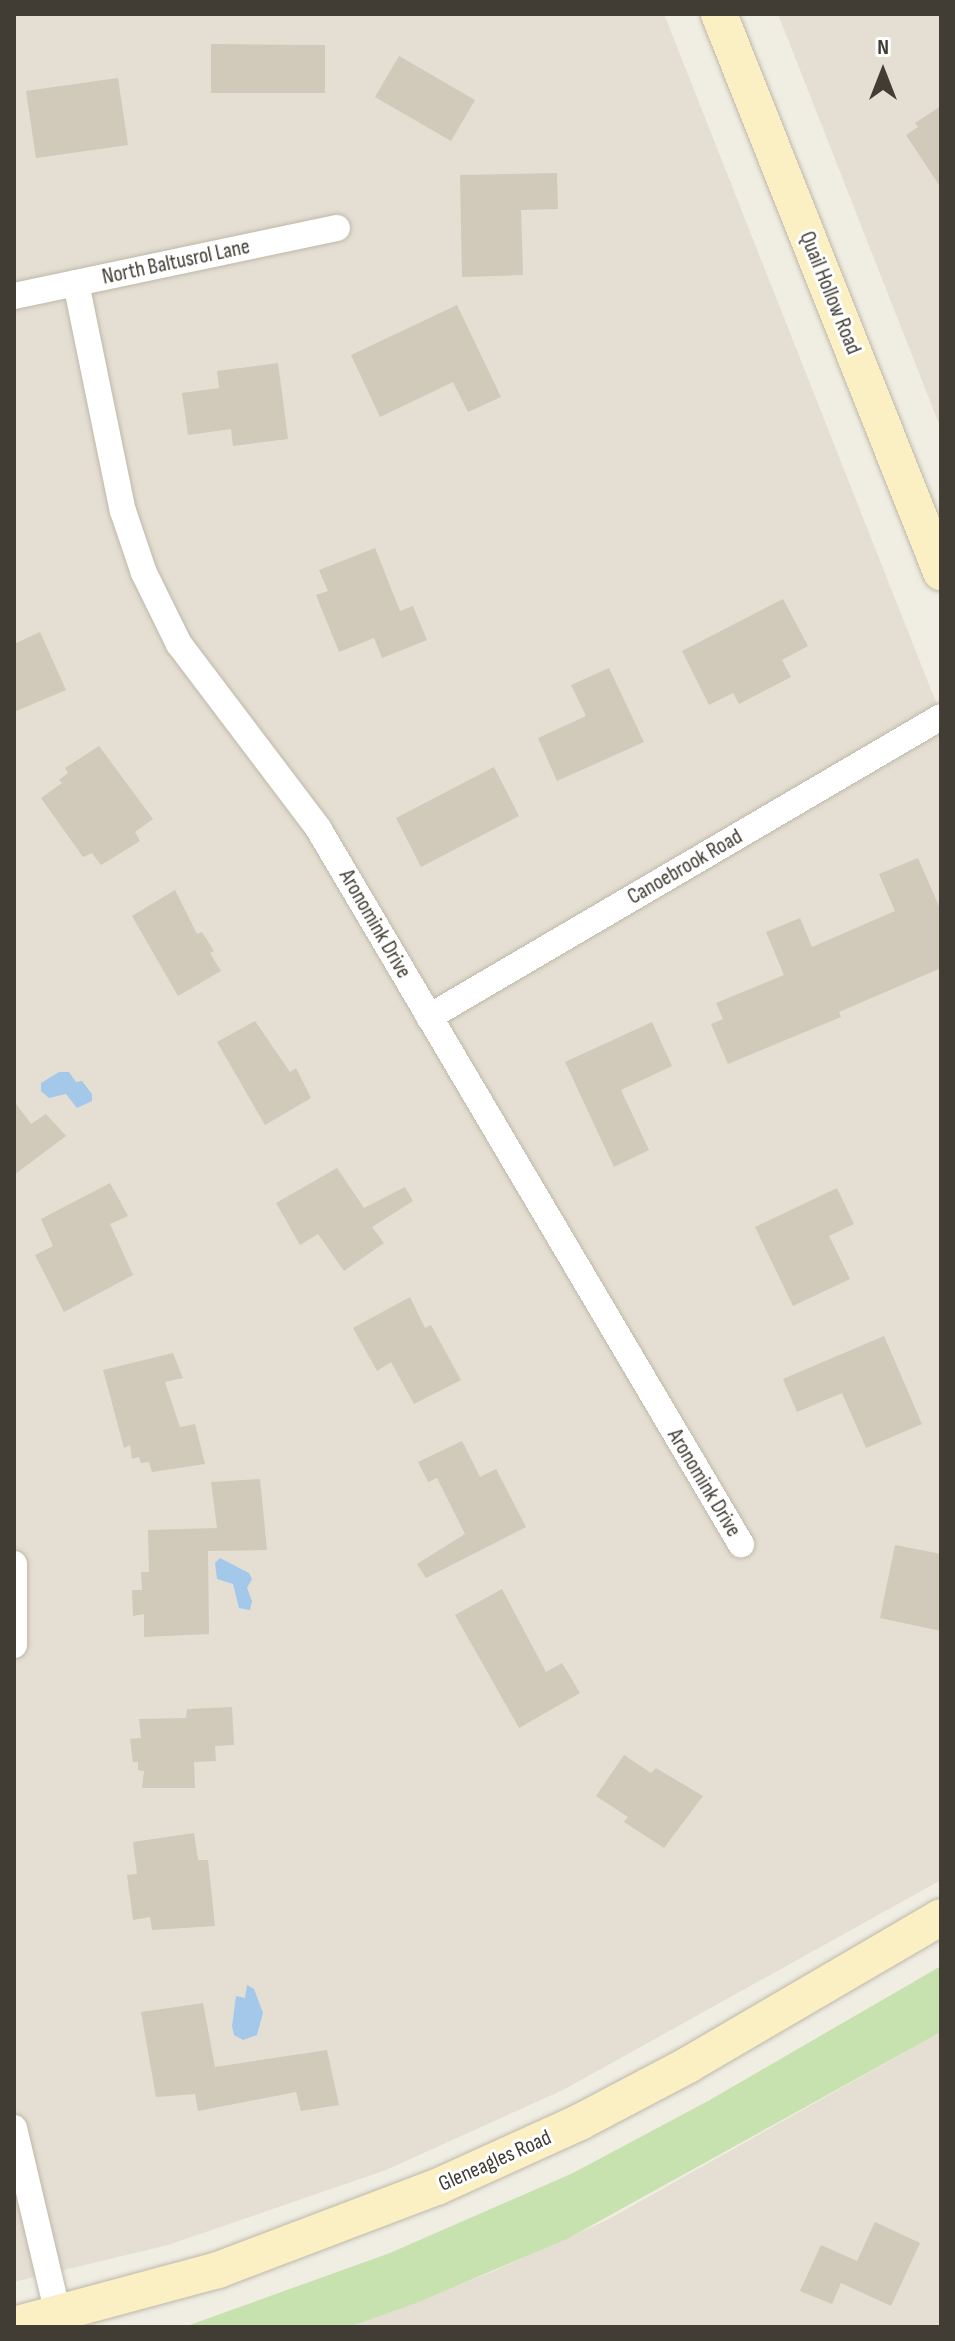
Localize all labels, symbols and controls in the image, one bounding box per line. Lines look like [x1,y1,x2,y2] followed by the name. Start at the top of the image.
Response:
[843,32,923,112] north arrow
[877,34,889,61] text: N
[793,228,867,358] street label: Quail Hollow Road
[100,233,252,291] street label: North Baltusrol Lane
[623,824,747,910] street label: Canoebrook Road
[333,865,417,983] street label: Aronomink Drive
[661,1424,747,1542] street label: Aronomink Drive
[435,2124,555,2198] street label: Gleneagles Road

